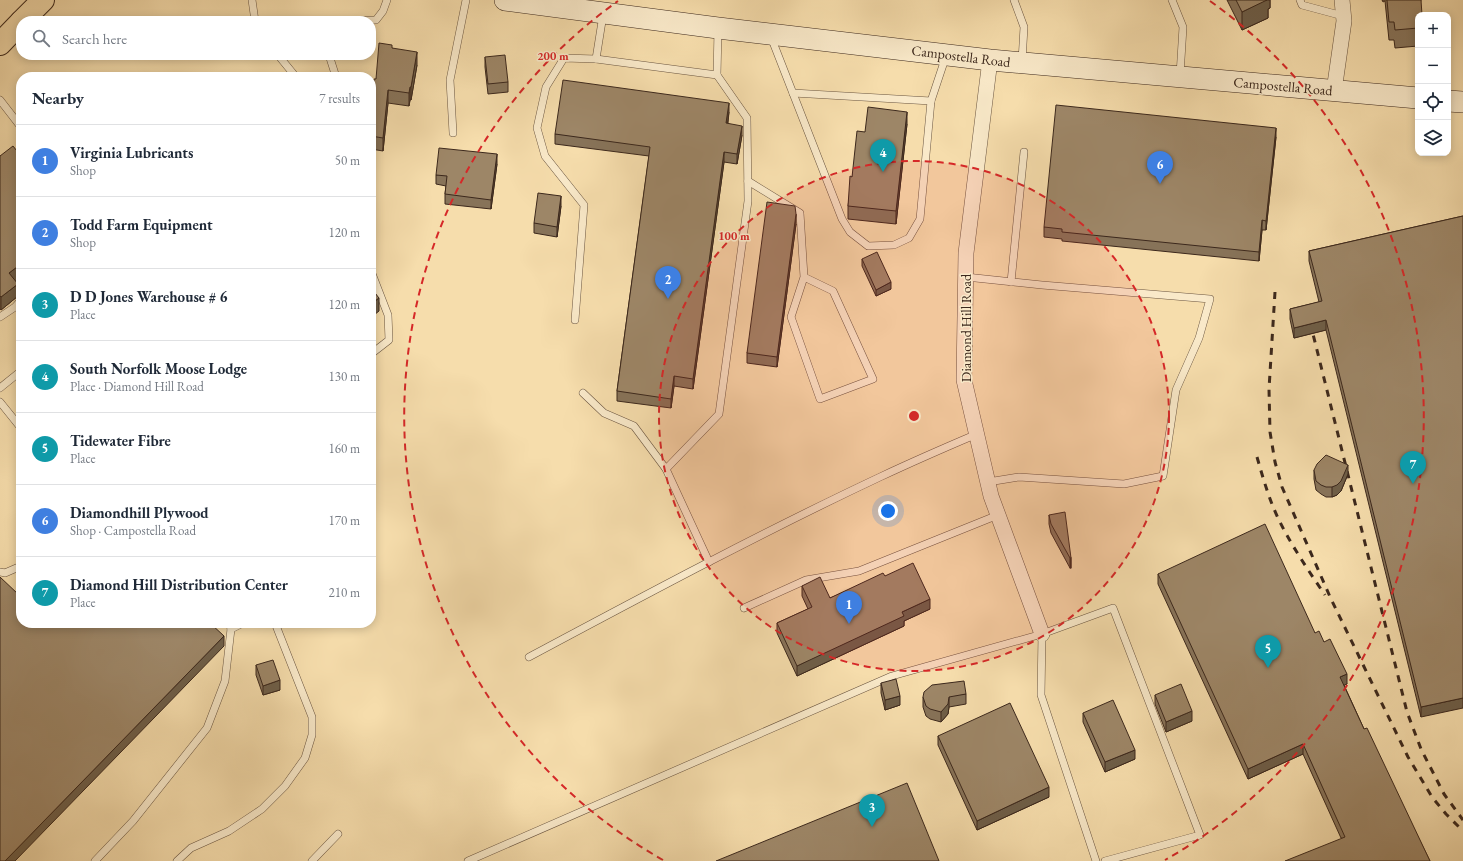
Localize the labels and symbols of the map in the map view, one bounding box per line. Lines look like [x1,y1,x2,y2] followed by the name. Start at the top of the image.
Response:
[911,41,1012,71] street label: Campostella Road
[537,48,569,64] text: 200 m
[1233,73,1334,99] street label: Campostella Road
[870,139,896,172] pin: 4
[1147,151,1173,184] pin: 6
[718,228,750,244] text: 100 m
[655,266,681,299] pin: 2
[957,273,975,382] street label: Diamond Hill Road
[907,409,921,423] centre of rings
[1400,451,1426,484] pin: 7
[878,501,898,521] your location
[836,591,862,624] pin: 1
[1255,635,1281,668] pin: 5
[859,794,885,827] pin: 3

